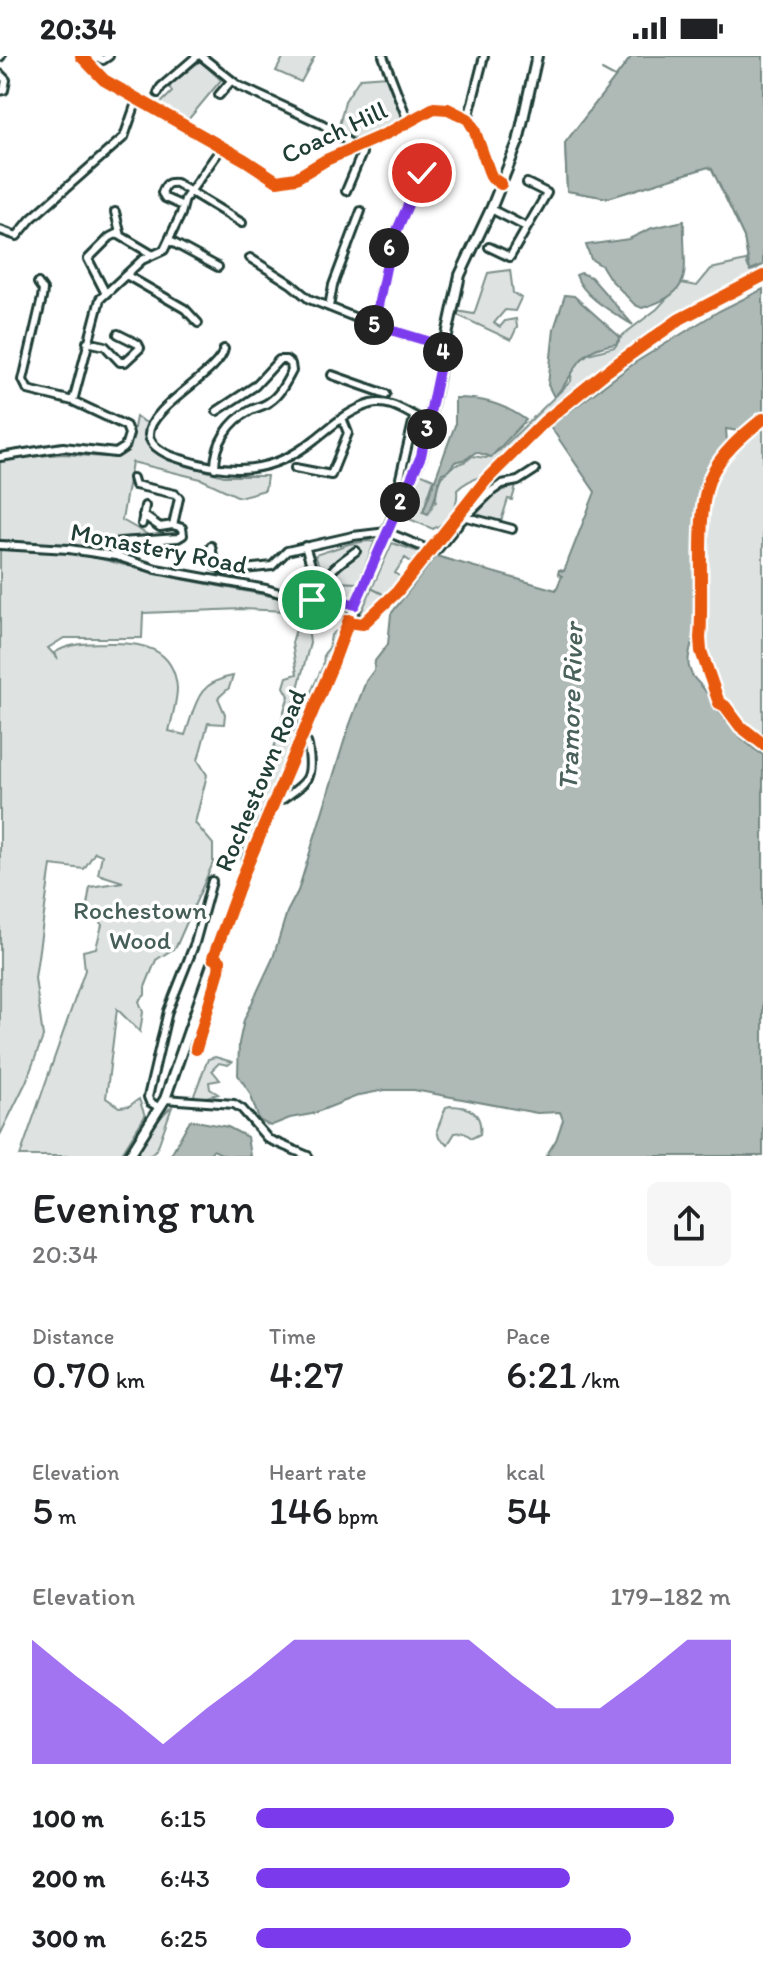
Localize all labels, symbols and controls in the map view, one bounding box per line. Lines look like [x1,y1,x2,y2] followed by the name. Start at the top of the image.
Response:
[40,10,116,47] text: 20:34
[276,94,392,170] street label: Coach Hill
[388,139,456,207] pin
[400,151,444,195] icon: check
[369,228,409,268] pin: 6
[383,234,395,261] text: 6
[354,305,394,345] pin: 5
[368,311,380,338] text: 5
[423,332,463,372] pin: 4
[436,338,450,365] text: 4
[407,409,447,449] pin: 3
[421,415,433,442] text: 3
[380,482,420,522] pin: 2
[394,488,406,515] text: 2
[68,515,250,581] street label: Monastery Road
[278,566,346,634] pin
[290,578,334,622] icon: arrive
[550,619,590,792] water label: Tramore River
[207,683,313,876] street label: Rochestown Road
[73,894,207,956] park label: Rochestown Wood
[32,1181,255,1234] text: Evening run
[647,1182,731,1266] button: share
[32,1238,98,1270] text: 20:34
[32,1323,114,1350] text: Distance
[269,1323,316,1350] text: Time
[506,1323,550,1350] text: Pace
[32,1350,111,1398] text: 0.70
[269,1350,344,1398] text: 4:27
[506,1350,577,1398] text: 6:21
[111,1367,145,1394] text: km
[577,1367,620,1394] text: /km
[32,1459,119,1486] text: Elevation
[269,1459,366,1486] text: Heart rate
[506,1459,545,1486] text: kcal
[32,1486,53,1534] text: 5
[269,1486,333,1534] text: 146
[506,1486,551,1534] text: 54
[53,1503,76,1530] text: m
[333,1503,379,1530] text: bpm
[32,1580,135,1612] text: Elevation
[610,1580,731,1612] text: 179–182 m
[32,1802,104,1834] text: 100 m
[160,1802,206,1834] text: 6:15
[32,1862,105,1894] text: 200 m
[160,1862,210,1894] text: 6:43
[32,1922,106,1954] text: 300 m
[160,1922,207,1954] text: 6:25

